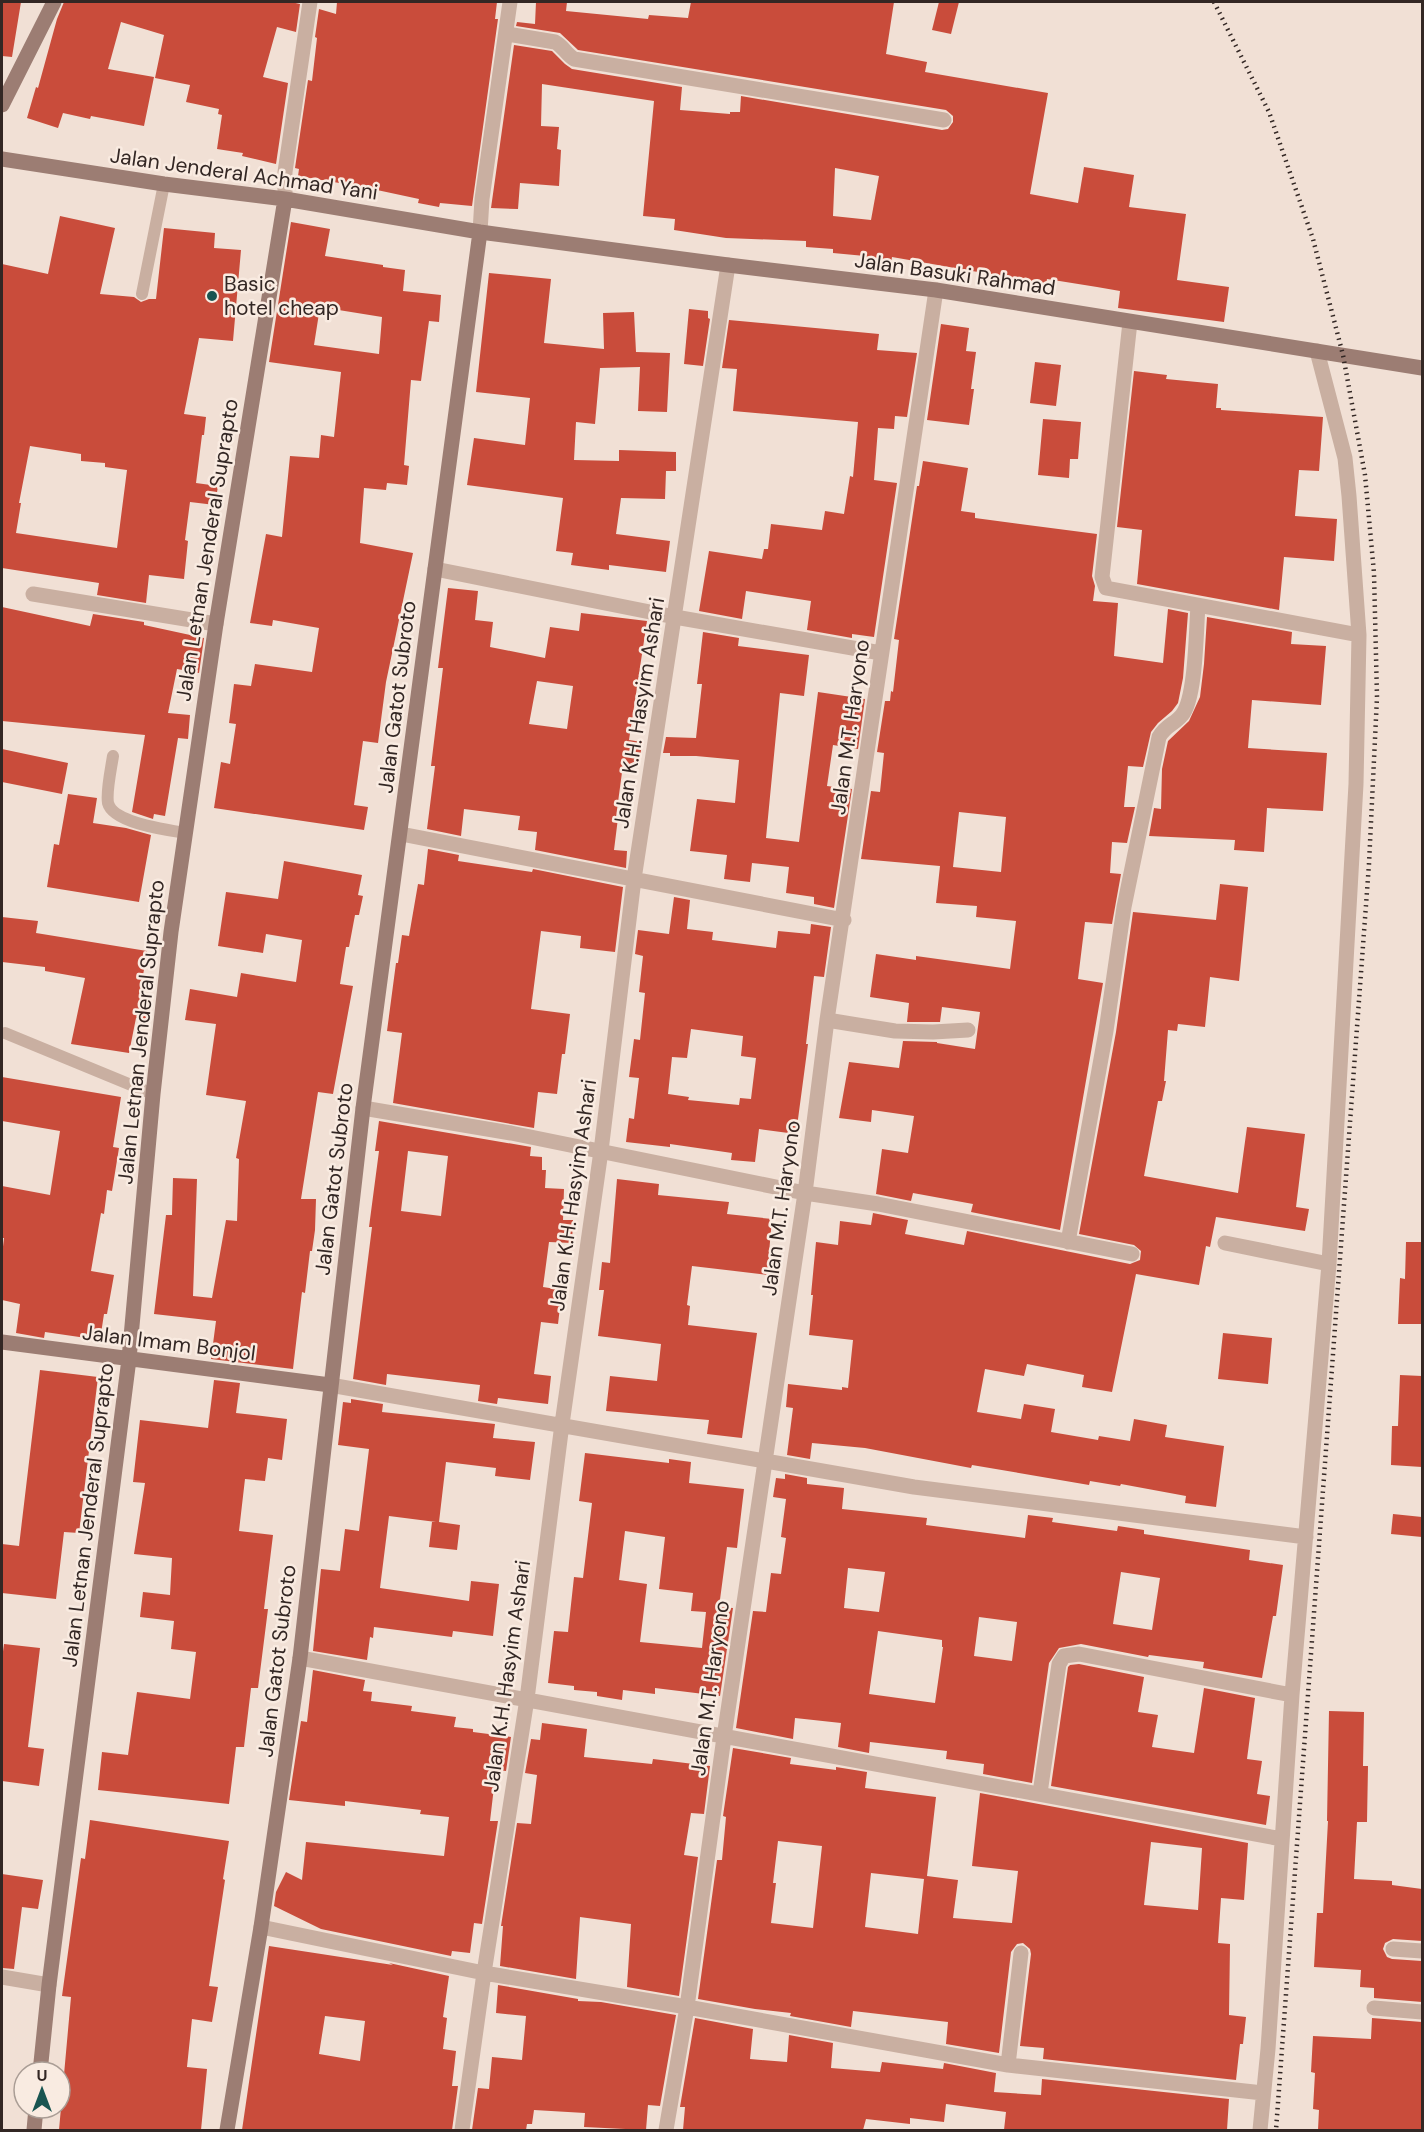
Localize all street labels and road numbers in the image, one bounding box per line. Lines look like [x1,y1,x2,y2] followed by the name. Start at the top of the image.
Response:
[108,141,380,207] street label: Jalan Jenderal Achmad Yani
[853,246,1057,302] street label: Jalan Basuki Rahmad
[169,397,245,703] street label: Jalan Letnan Jenderal Suprapto
[607,595,671,831] street label: Jalan K.H. Hasyim Ashari
[371,599,423,795] street label: Jalan Gatot Subroto
[824,637,876,817] street label: Jalan M.T. Haryono
[111,878,171,1186] street label: Jalan Letnan Jenderal Suprapto
[543,1077,603,1313] street label: Jalan K.H. Hasyim Ashari
[308,1081,360,1277] street label: Jalan Gatot Subroto
[755,1118,807,1298] street label: Jalan M.T. Haryono
[81,1318,257,1368] street label: Jalan Imam Bonjol
[55,1361,121,1669] street label: Jalan Letnan Jenderal Suprapto
[477,1558,537,1794] street label: Jalan K.H. Hasyim Ashari
[251,1563,303,1759] street label: Jalan Gatot Subroto
[684,1598,736,1778] street label: Jalan M.T. Haryono

